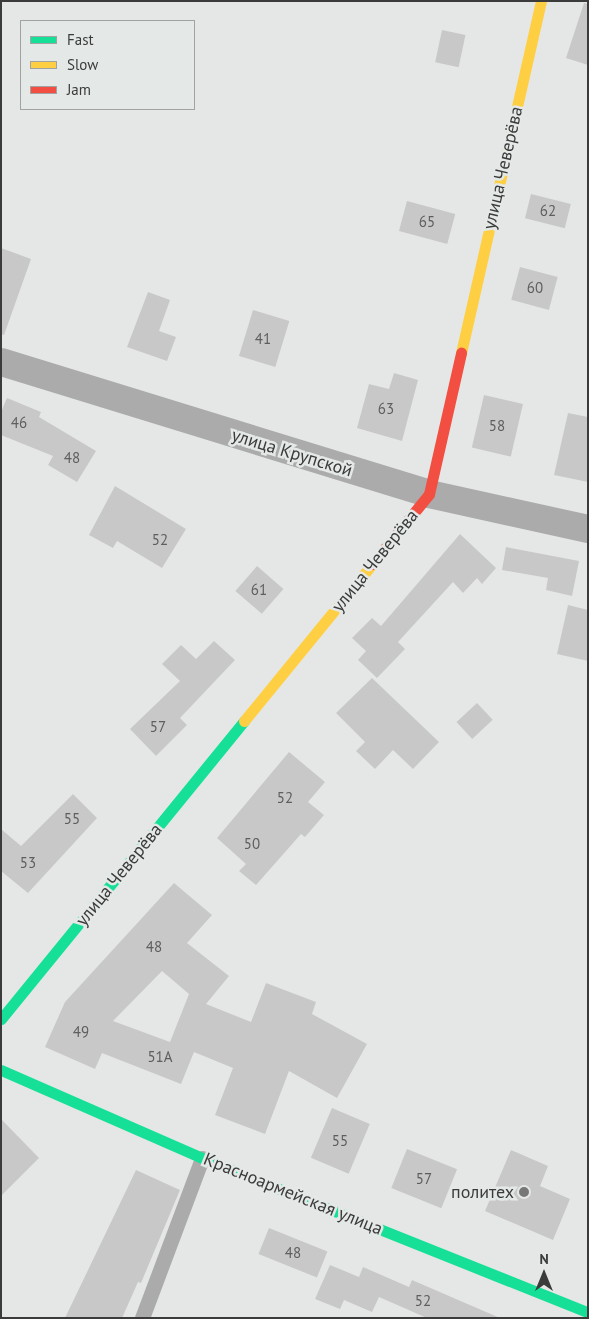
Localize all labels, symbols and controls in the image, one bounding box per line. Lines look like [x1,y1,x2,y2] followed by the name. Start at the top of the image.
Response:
[20,20,195,110] legend
[67,30,94,49] text: Fast
[67,55,98,74] text: Slow
[67,80,91,99] text: Jam
[478,104,528,232] street label: улица Чеверёва
[540,202,556,220] house number: 62
[419,213,435,231] house number: 65
[527,279,543,297] house number: 60
[255,330,271,348] house number: 41
[378,400,394,418] house number: 63
[11,414,27,432] house number: 46
[489,417,505,435] house number: 58
[229,424,355,482] street label: улица Крупской
[64,449,80,467] house number: 48
[327,505,423,617] street label: улица Чеверёва
[152,531,168,549] house number: 52
[251,581,267,599] house number: 61
[150,718,166,736] house number: 57
[277,789,293,807] house number: 52
[64,810,80,828] house number: 55
[71,819,167,931] street label: улица Чеверёва
[244,835,260,853] house number: 50
[20,854,36,872] house number: 53
[146,938,162,956] house number: 48
[73,1023,89,1041] house number: 49
[147,1048,173,1066] house number: 51А
[332,1132,348,1150] house number: 55
[200,1148,386,1240] street label: Красноармейская улица
[416,1170,432,1188] house number: 57
[451,1181,514,1203] place label: политех
[518,1186,530,1198] marker: политех
[285,1244,301,1262] house number: 48
[519,1249,569,1299] north arrow
[539,1250,549,1268] text: N
[415,1292,431,1310] house number: 52

